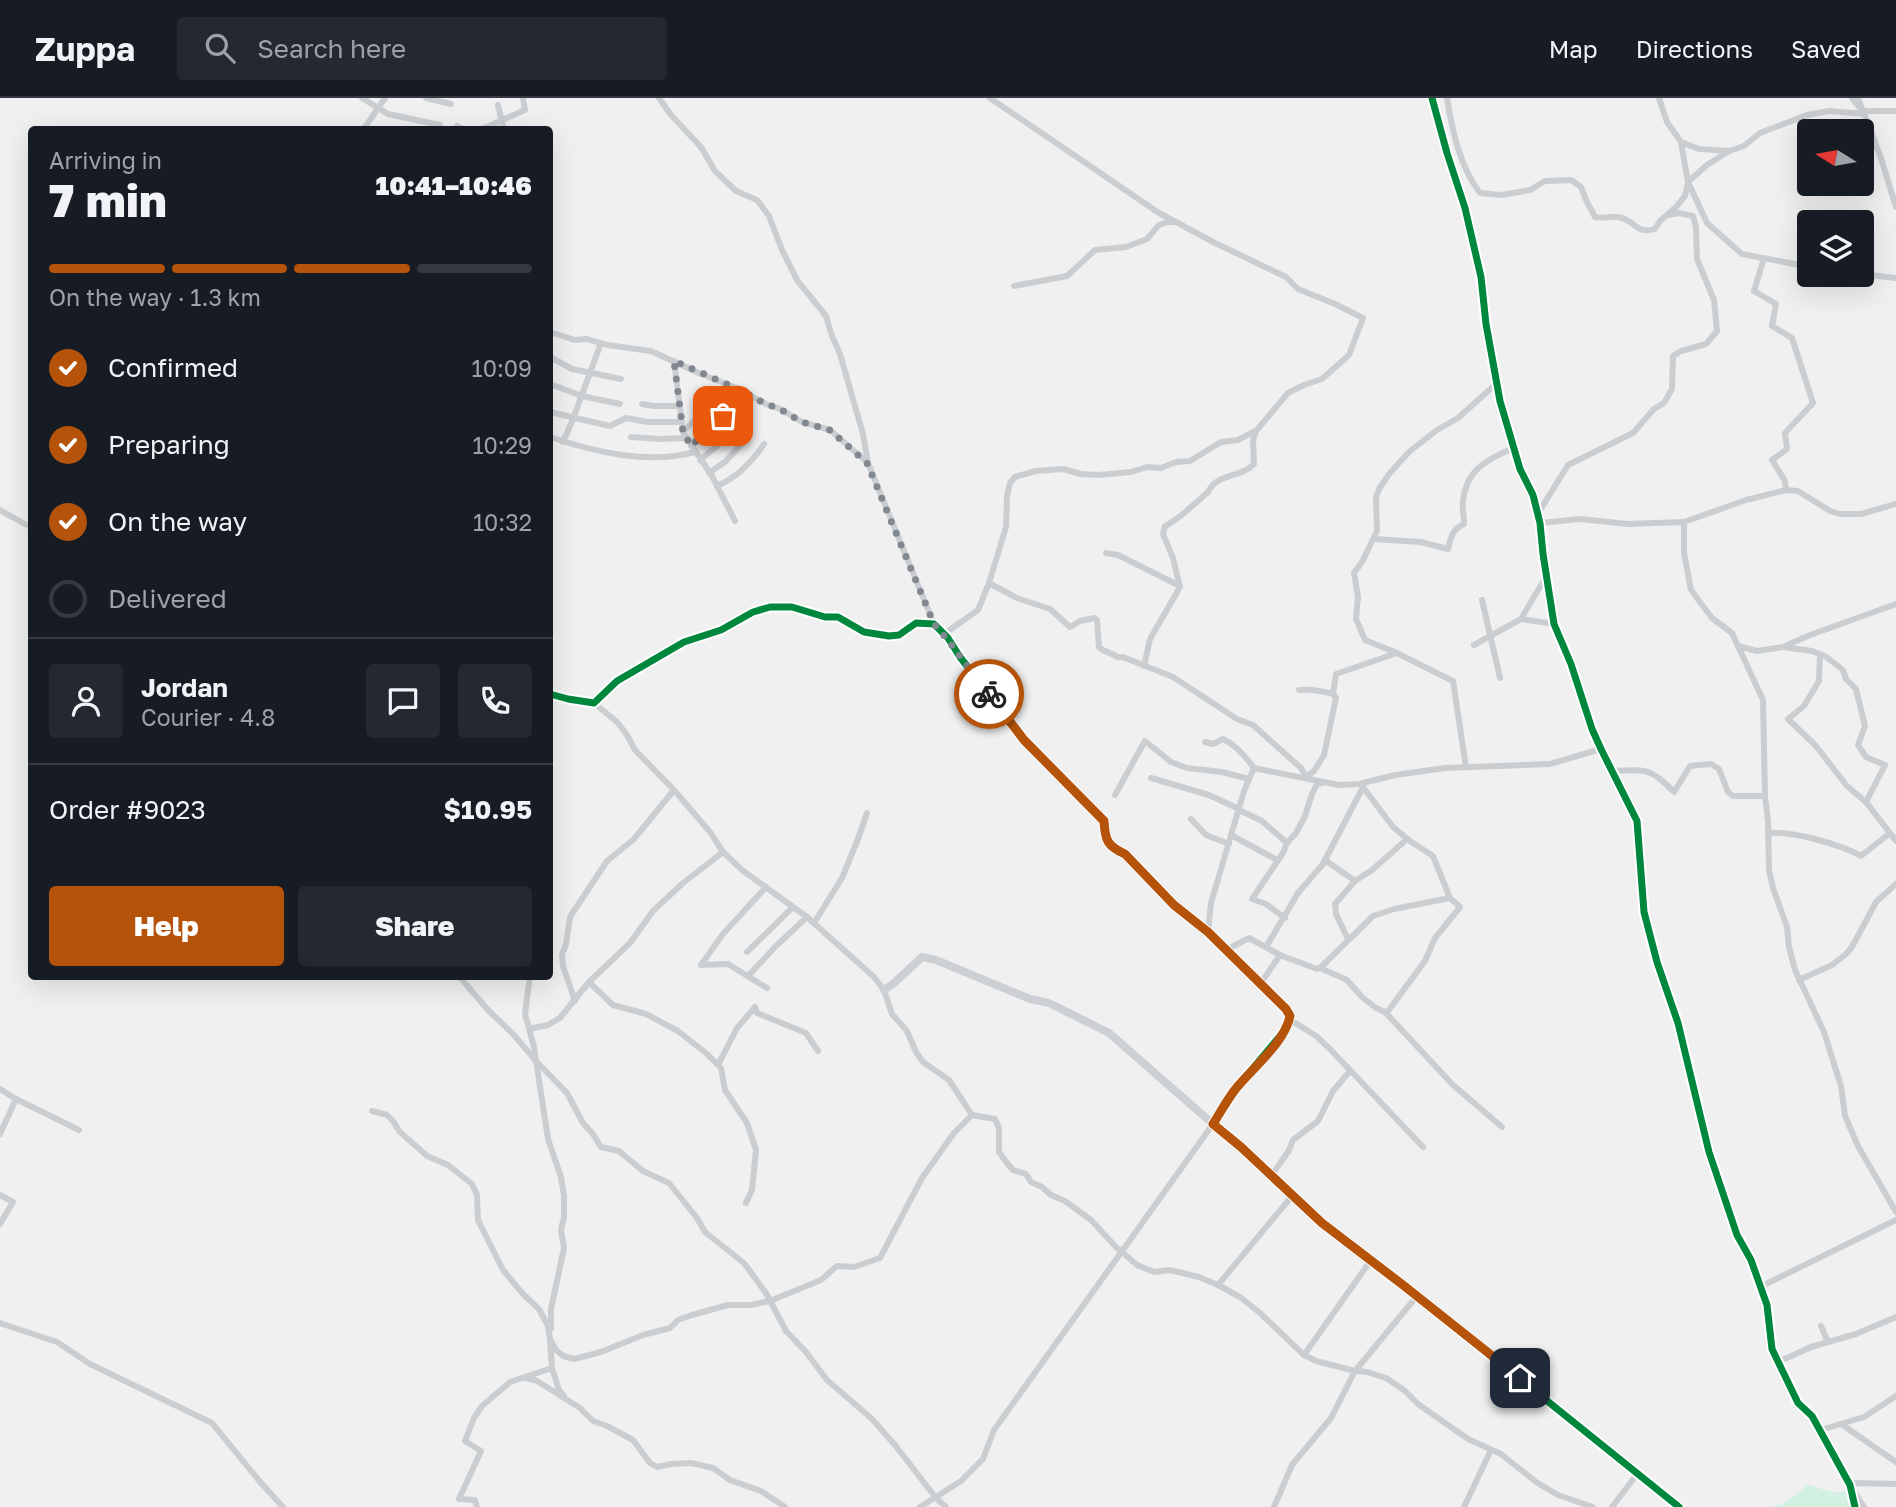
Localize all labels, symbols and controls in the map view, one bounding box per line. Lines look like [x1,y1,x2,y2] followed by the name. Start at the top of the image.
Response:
[177,17,667,80] search box
[35,29,135,68] text: Zuppa
[201,29,239,67] icon: search
[257,33,406,64] text: Search here
[1549,34,1598,63] text: Map
[1636,34,1753,63] text: Directions
[1791,34,1861,63] text: Saved
[1797,119,1874,196] north arrow
[1797,119,1874,287] map controls
[49,146,162,174] text: Arriving in
[376,170,532,201] text: 10:41–10:46
[49,172,167,227] text: 7 min
[1797,210,1874,287] button: layers
[49,283,261,311] text: On the way · 1.3 km
[49,349,87,387] icon: check
[108,352,238,383] text: Confirmed
[472,354,532,382] text: 10:09
[693,386,753,446] pin
[704,397,742,435] icon: bag
[49,426,87,464] icon: check
[108,429,230,460] text: Preparing
[472,431,532,459] text: 10:29
[49,503,87,541] icon: check
[108,506,247,537] text: On the way
[473,508,532,536] text: 10:32
[108,583,227,614] text: Delivered
[954,659,1024,729] courier
[49,664,123,738] button: person
[366,664,440,738] button: chat
[458,664,532,738] button: phone
[141,672,228,703] text: Jordan
[970,675,1008,713] icon: bike
[141,703,275,731] text: Courier · 4.8
[49,794,206,825] text: Order #9023
[444,794,532,825] text: $10.95
[49,886,284,966] button: Help
[298,886,532,966] button: Share
[1490,1348,1550,1408] pin
[1501,1359,1539,1397] icon: home

